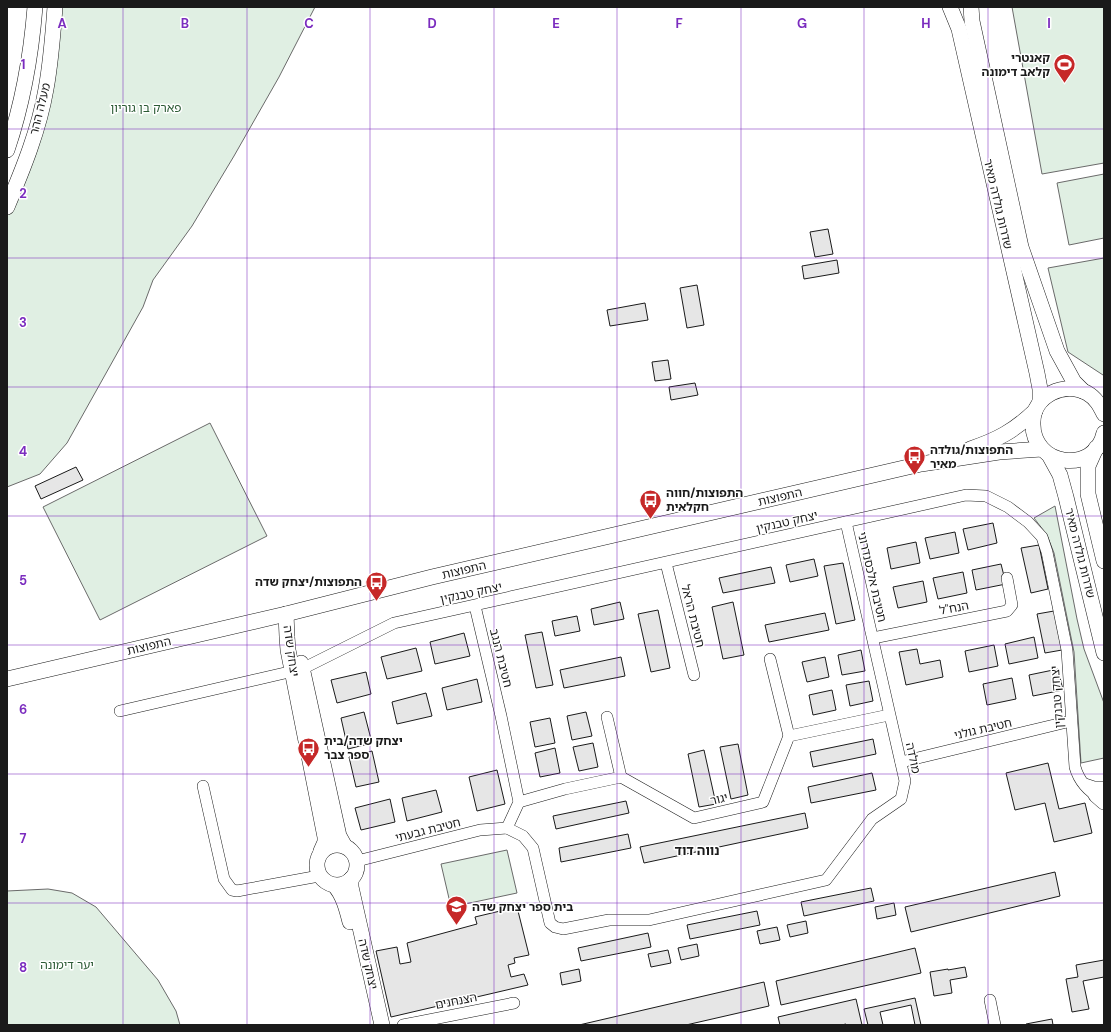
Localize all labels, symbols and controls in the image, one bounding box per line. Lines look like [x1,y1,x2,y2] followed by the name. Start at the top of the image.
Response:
[57,15,67,32] text: A
[181,15,189,32] text: B
[304,15,314,32] text: C
[427,15,437,32] text: D
[552,15,560,32] text: E
[675,15,683,32] text: F
[797,15,807,32] text: G
[921,15,931,32] text: H
[1047,15,1051,32] text: I
[982,50,1050,80] place label: קאנטרי קלאב דימונה
[1052,52,1078,85] sports icon: קאנטרי קלאב דימונה
[21,56,25,73] text: 1
[26,81,54,137] street label: מעלה ההר
[110,100,182,116] park label: פארק בן גוריון
[980,157,1016,251] street label: שדרות גולדה מאיר
[19,185,27,202] text: 2
[19,314,27,331] text: 3
[930,442,1013,472] place label: התפוצות/גולדה מאיר
[19,443,27,460] text: 4
[902,444,928,477] bus stop icon: התפוצות/גולדה מאיר
[756,484,804,510] street label: התפוצות
[666,485,743,515] place label: התפוצות/חווה חקלאית
[638,487,664,520] bus stop icon: התפוצות/חווה חקלאית
[1061,506,1099,600] street label: שדרות גולדה מאיר
[755,507,819,537] street label: יצחק טבנקין
[854,530,890,624] street label: חטיבת אלכסנדרוני
[440,557,488,583] street label: התפוצות
[364,569,390,602] bus stop icon: התפוצות/יצחק שדה
[19,572,27,589] text: 5
[255,574,362,590] place label: התפוצות/יצחק שדה
[439,579,503,607] street label: יצחק טבנקין
[677,583,709,649] street label: חטיבת הראל
[938,597,970,619] street label: הנח"ל
[279,624,303,678] street label: יצחק שדה
[486,627,516,689] street label: חטיבת הנגב
[125,633,173,659] street label: התפוצות
[1047,665,1067,729] street label: יצחק טבנקין
[19,701,27,718] text: 6
[953,715,1014,743] street label: חטיבת גולני
[324,733,403,763] place label: יצחק שדה/בית ספר צבר
[295,735,321,768] bus stop icon: יצחק שדה/בית ספר צבר
[902,741,924,775] street label: מולדה
[709,789,729,809] street label: יגור
[394,814,462,846] street label: חטיבת גבעתי
[20,830,27,847] text: 7
[675,842,719,859] district label: נווה דוד
[444,894,470,927] school or university icon: בית ספר יצחק שדה
[472,899,573,915] place label: בית ספר יצחק שדה
[354,937,382,991] street label: יצחק שדה
[40,957,94,973] park label: יער דימונה
[19,959,27,976] text: 8
[434,989,478,1013] street label: הצנחנים

